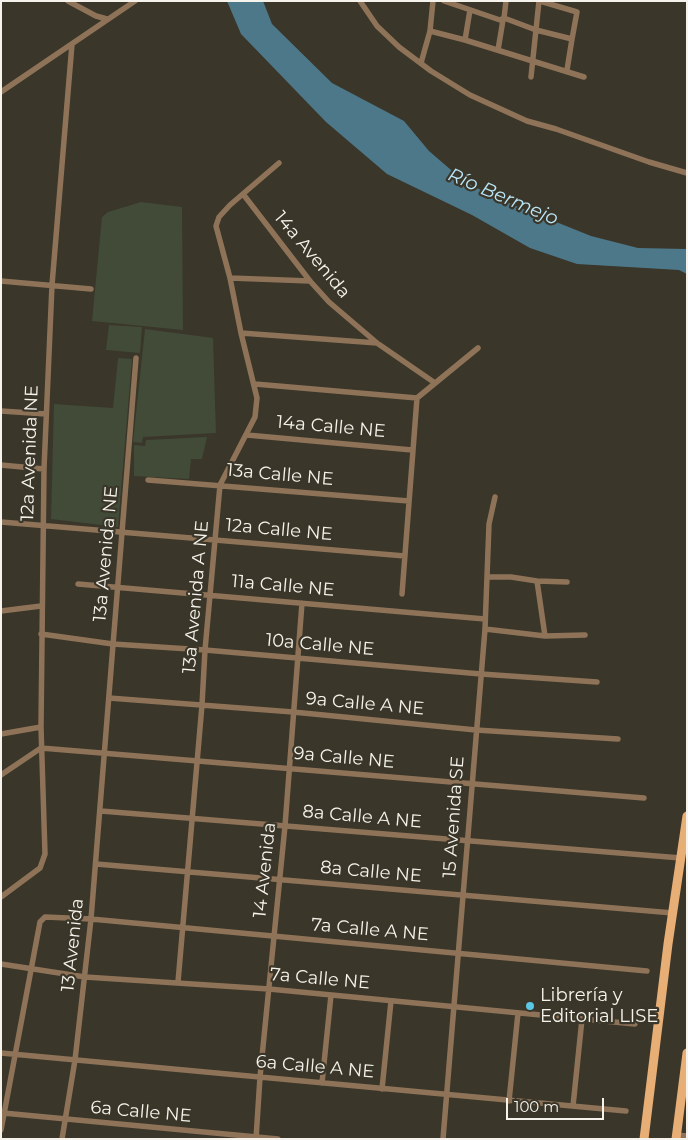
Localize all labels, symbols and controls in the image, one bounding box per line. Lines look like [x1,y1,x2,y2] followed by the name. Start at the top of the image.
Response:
[444,164,562,230] water label: Río Bermejo
[269,207,355,303] street label: 14a Avenida
[17,385,43,521] street label: 12a Avenida NE
[276,411,386,443] street label: 14a Calle NE
[226,460,334,490] street label: 13a Calle NE
[89,485,123,623] street label: 13a Avenida NE
[225,515,333,545] street label: 12a Calle NE
[179,520,213,674] street label: 13a Avenida A NE
[230,571,336,601] street label: 11a Calle NE
[265,629,375,661] street label: 10a Calle NE
[305,688,425,720] street label: 9a Calle A NE
[293,743,395,773] street label: 9a Calle NE
[439,755,469,879] street label: 15 Avenida SE
[301,801,423,833] street label: 8a Calle A NE
[249,821,281,919] street label: 14 Avenida
[319,857,423,887] street label: 8a Calle NE
[57,897,89,993] street label: 13 Avenida
[310,914,430,946] street label: 7a Calle A NE
[269,964,371,994] street label: 7a Calle NE
[540,985,658,1028] place label: Librería y Editorial LISE
[524,1000,536,1012] marker: Librería y Editorial LISE
[255,1051,375,1083] street label: 6a Calle A NE
[508,1088,606,1120] scale bar
[90,1097,192,1127] street label: 6a Calle NE
[514,1097,559,1116] text: 100 m

